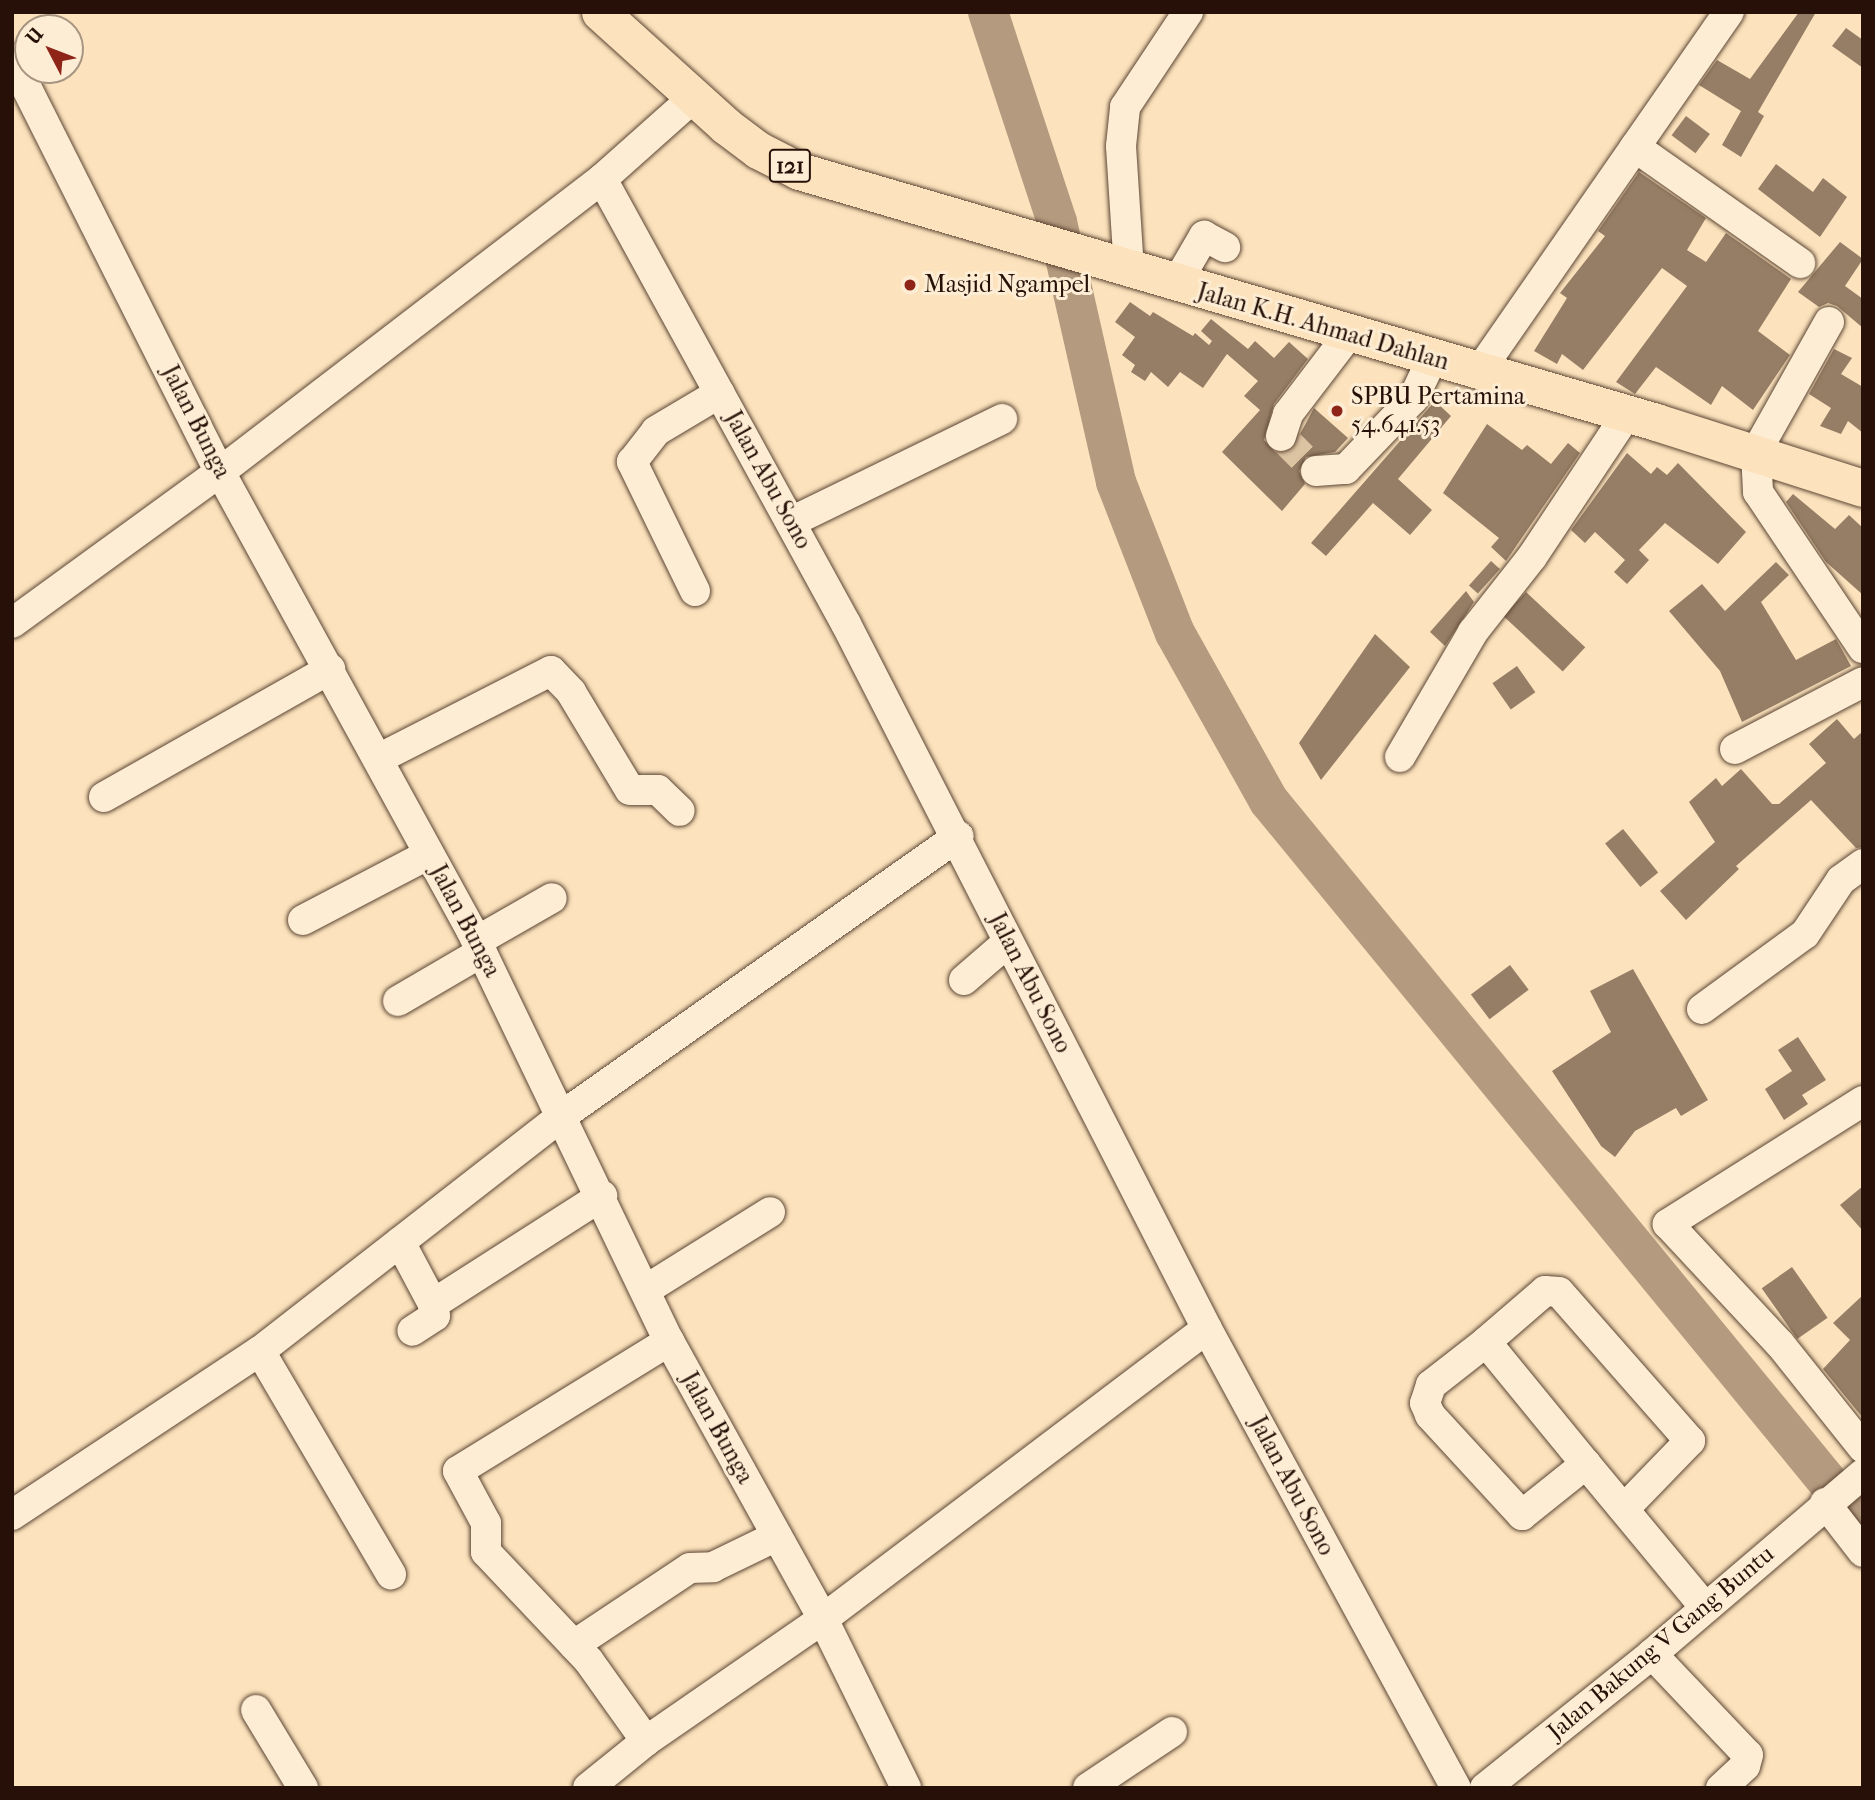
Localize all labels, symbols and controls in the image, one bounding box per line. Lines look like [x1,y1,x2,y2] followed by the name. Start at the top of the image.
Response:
[14,14,84,84] north arrow
[22,23,48,49] text: U
[767,146,813,186] road number: 121
[924,271,1090,299] place label: Masjid Ngampel
[902,277,918,293] marker: Masjid Ngampel
[1194,277,1452,377] street label: Jalan K.H. Ahmad Dahlan
[155,360,237,484] street label: Jalan Bunga
[1351,383,1525,439] place label: SPBU Pertamina 54.641.53
[1329,403,1345,419] marker: SPBU Pertamina 54.641.53
[718,406,818,554] street label: Jalan Abu Sono
[423,860,507,982] street label: Jalan Bunga
[982,908,1078,1058] street label: Jalan Abu Sono
[674,1367,760,1489] street label: Jalan Bunga
[1243,1411,1341,1561] street label: Jalan Abu Sono
[1542,1540,1780,1746] street label: Jalan Bakung V Gang Buntu

